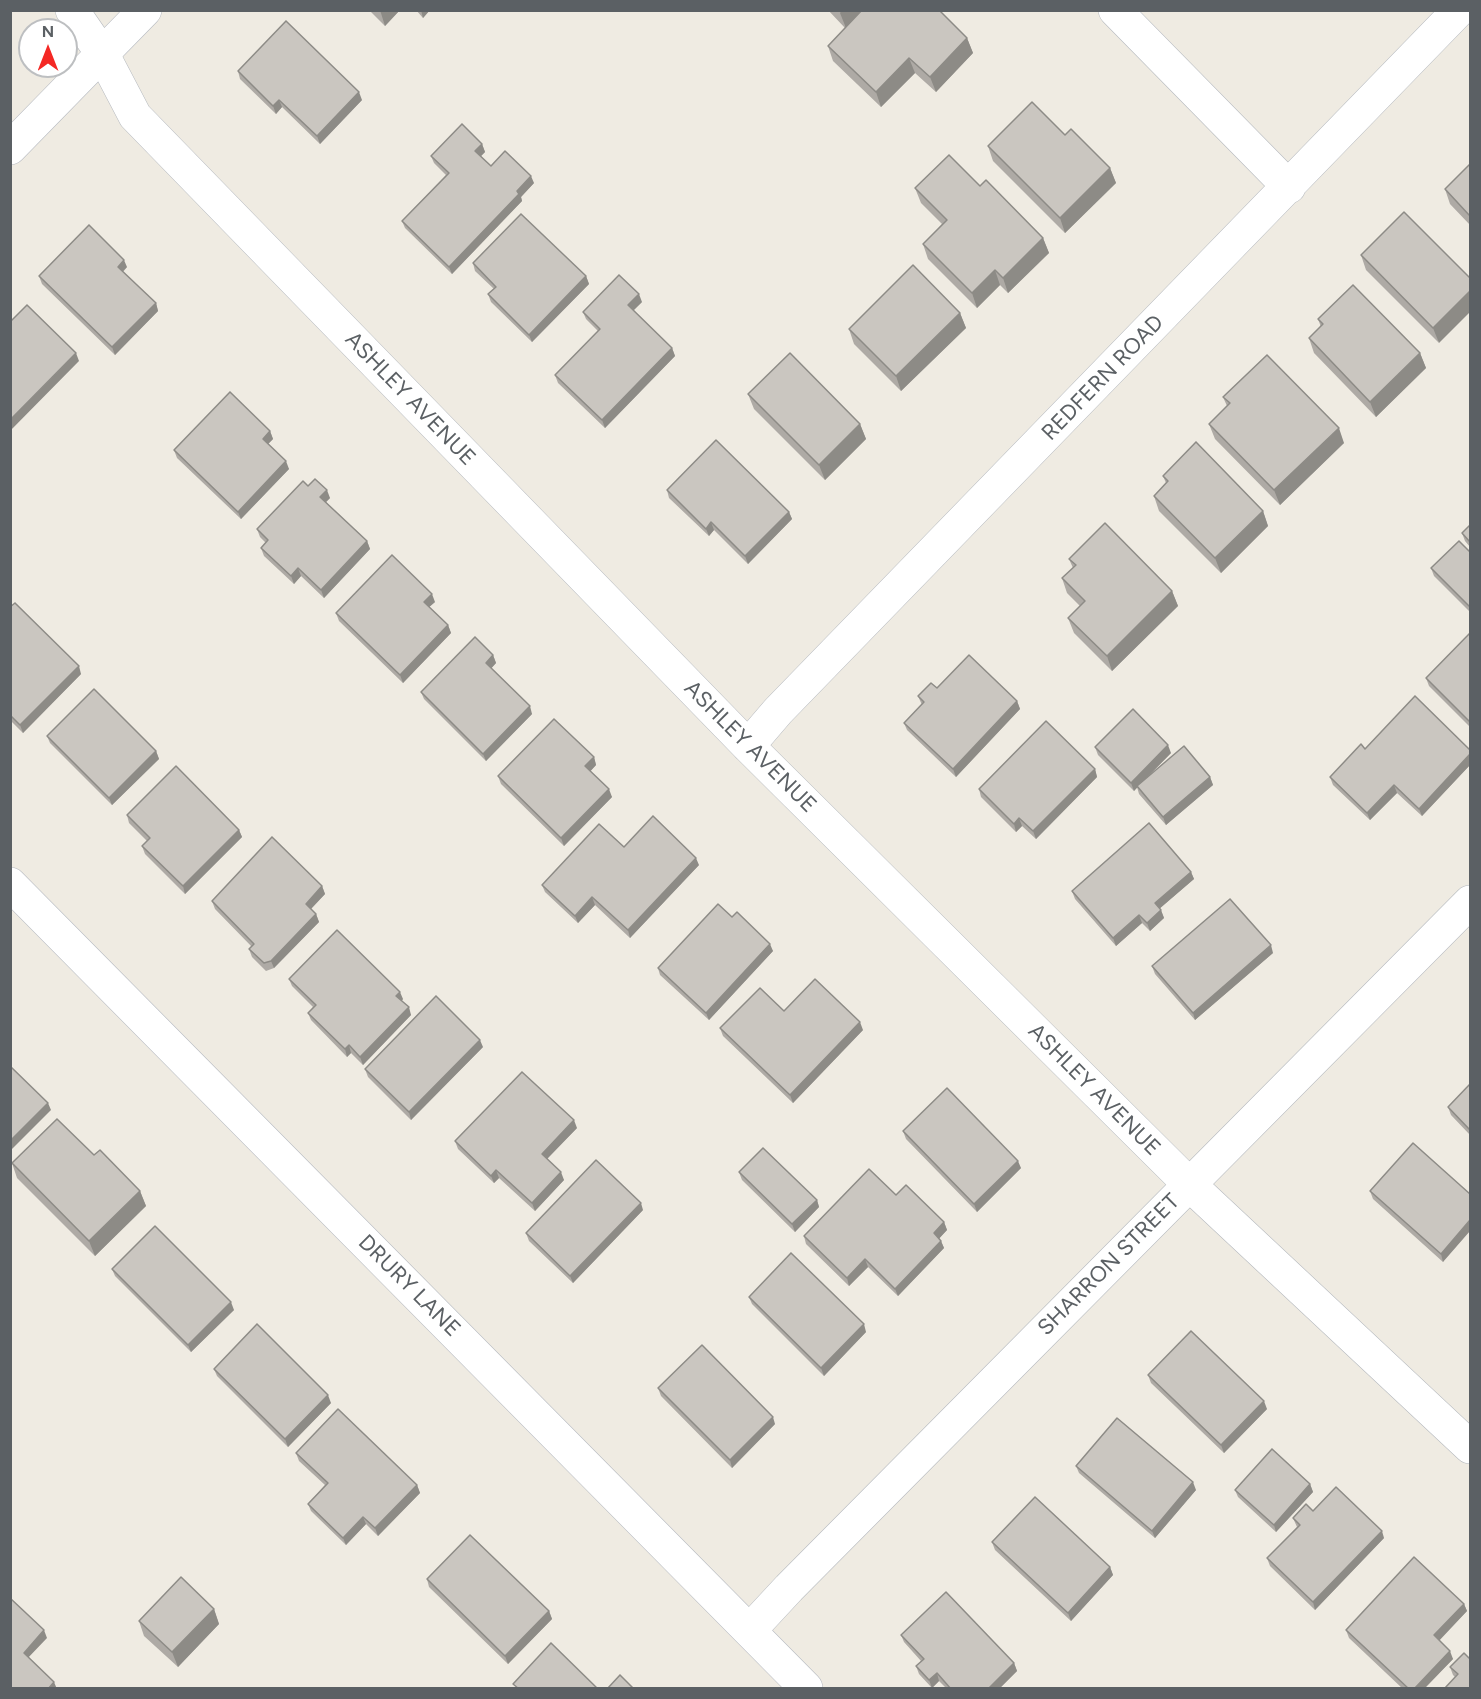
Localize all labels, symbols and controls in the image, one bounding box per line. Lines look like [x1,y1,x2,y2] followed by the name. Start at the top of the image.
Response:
[18,18,78,78] north arrow
[42,22,54,41] text: N
[1037,310,1169,446] street label: REDFERN ROAD
[339,327,481,471] street label: ASHLEY AVENUE
[678,675,822,819] street label: ASHLEY AVENUE
[1022,1018,1166,1162] street label: ASHLEY AVENUE
[1033,1189,1185,1341] street label: SHARRON STREET
[353,1230,465,1342] street label: DRURY LANE

